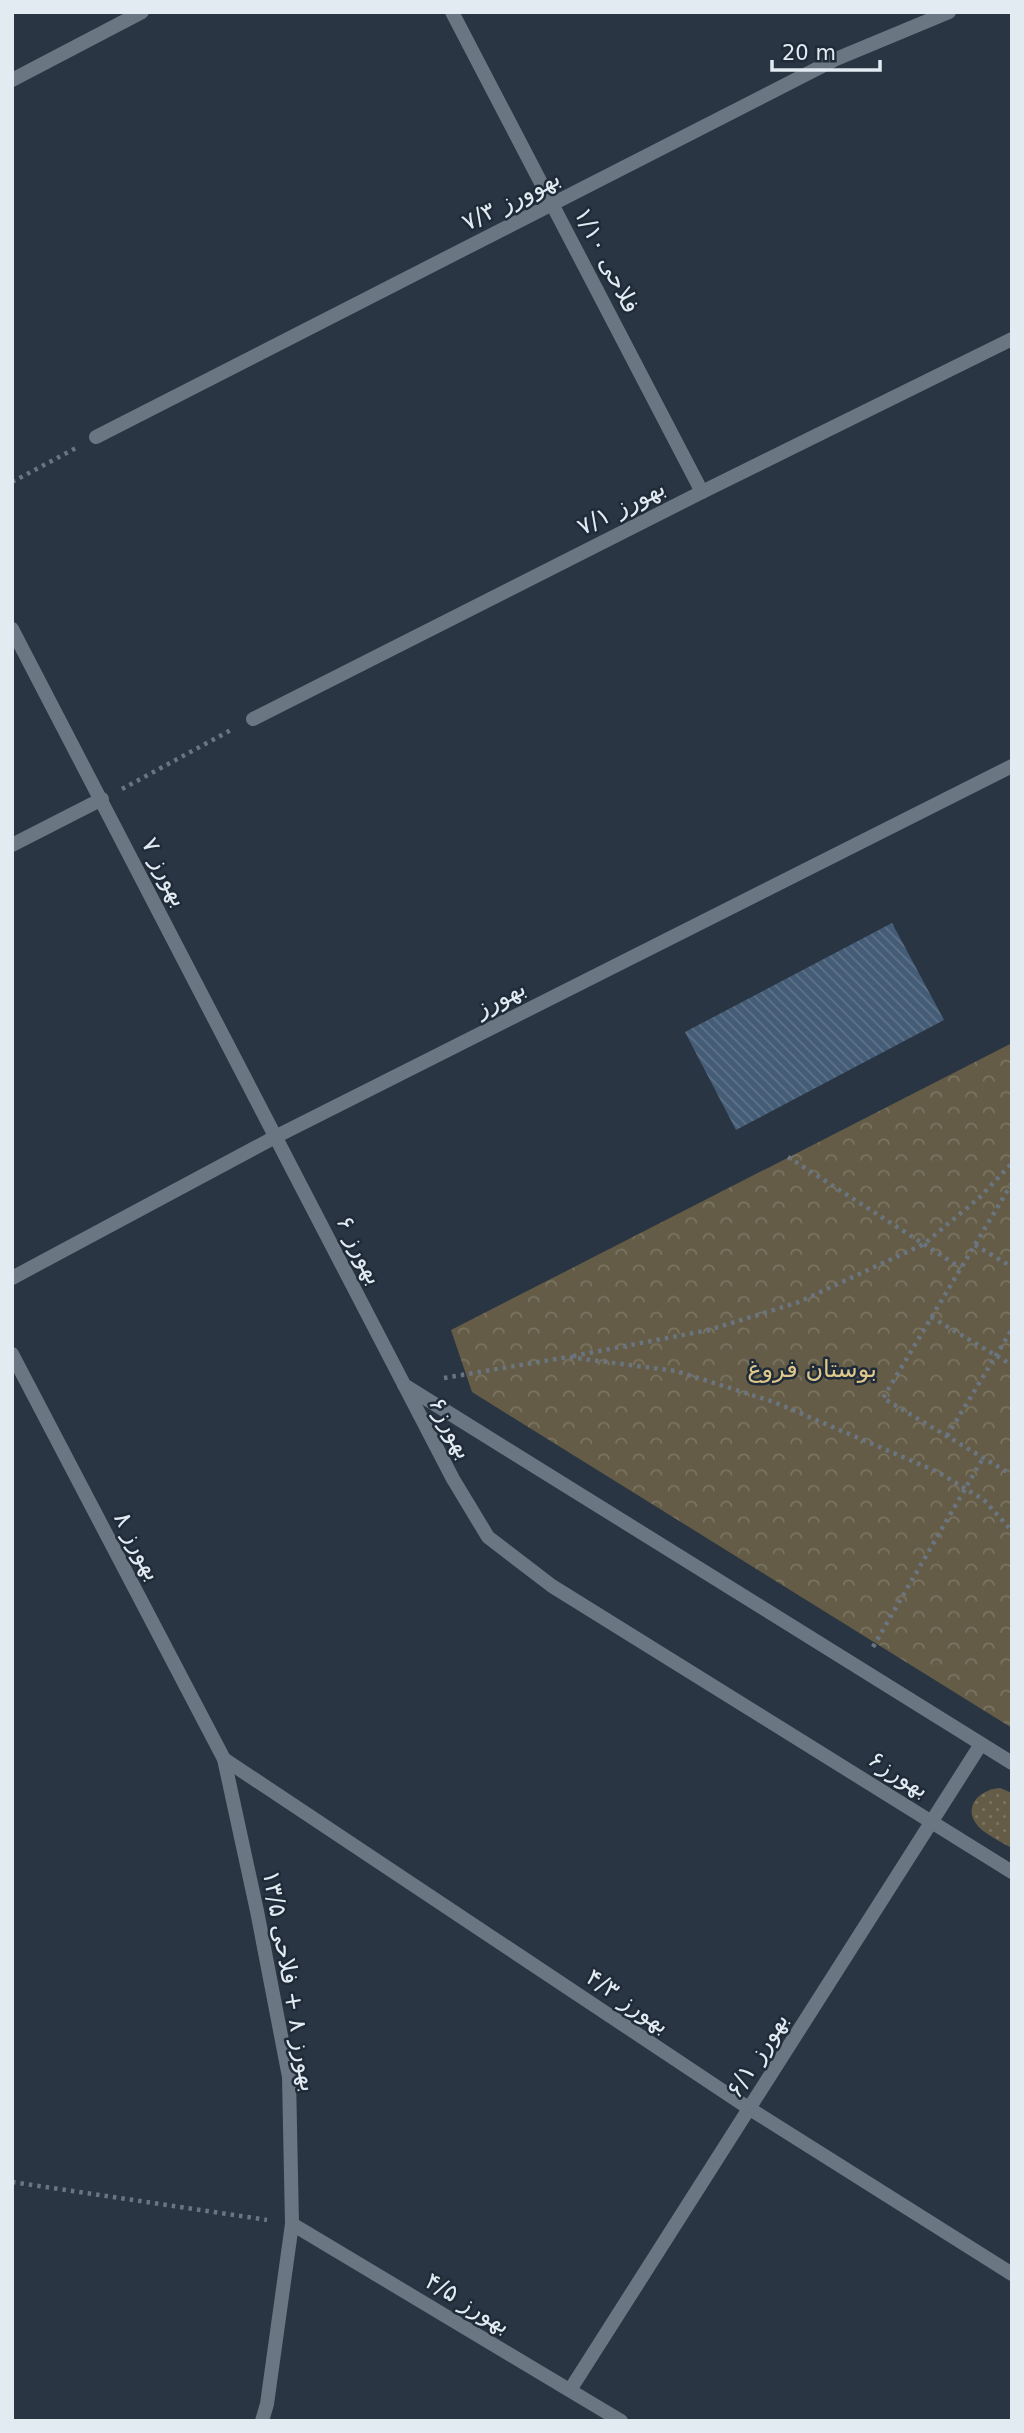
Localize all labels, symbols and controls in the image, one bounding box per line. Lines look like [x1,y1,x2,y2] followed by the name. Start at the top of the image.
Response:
[772,28,880,72] scale bar
[782,41,836,65] text: 20 m
[457,163,565,237] street label: بهوورز ۷/۳
[568,202,646,318] street label: فلاحی ۱/۱۰
[572,473,670,541] street label: بهورز ۷/۱
[136,833,194,911] street label: بهورز ۷
[469,973,530,1023] street label: بهورز
[331,1211,389,1289] street label: بهورز ۶
[747,1355,877,1383] park label: بوستان فروغ
[423,1392,479,1464] street label: بهورز۶
[108,1507,168,1585] street label: بهورز ۸
[864,1745,934,1803] street label: بهورز۶
[257,1868,323,2094] street label: بهورز ۸ + فلاحی ۱۳/۵
[581,1963,675,2039] street label: بهورز ۴/۳
[720,2007,794,2103] street label: بهورز ۶/۱
[420,2267,516,2339] street label: بهورز ۴/۵

